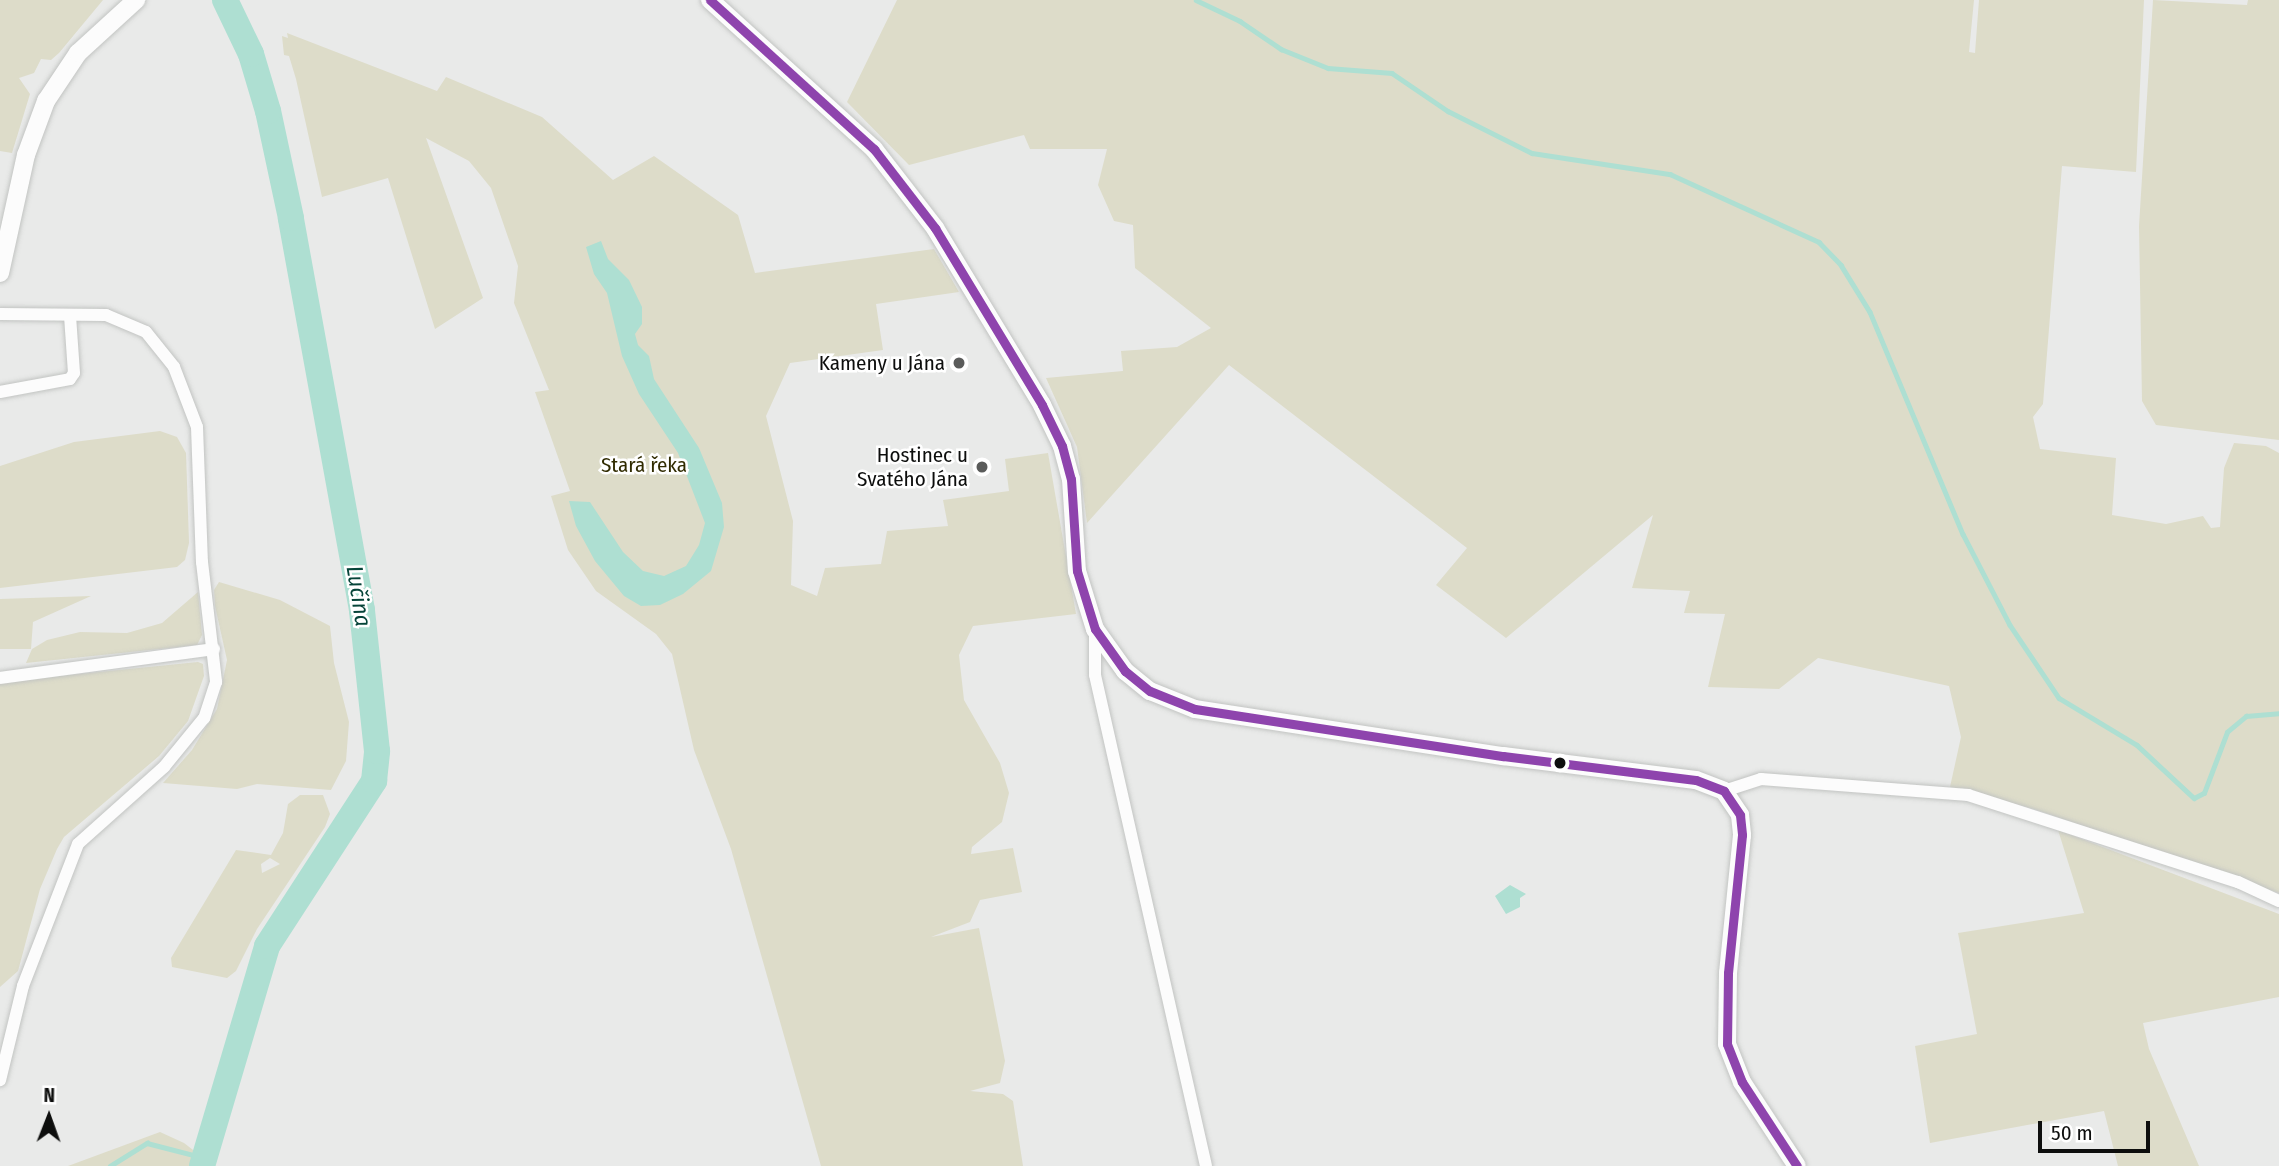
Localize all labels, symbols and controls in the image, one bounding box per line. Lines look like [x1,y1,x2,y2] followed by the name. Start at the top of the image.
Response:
[819,350,945,376] place label: Kameny u Jána
[951,355,967,371] marker: Kameny u Jána
[857,442,968,492] place label: Hostinec u Svatého Jána
[601,452,687,478] park label: Stará řeka
[974,459,990,475] marker: Hostinec u Svatého Jána
[341,564,377,628] water label: Lučina
[1553,756,1567,770] unlabelled marker
[14,1082,84,1152] north arrow
[43,1084,55,1107] text: N
[2041,1106,2153,1150] scale bar
[2051,1120,2093,1146] text: 50 m

